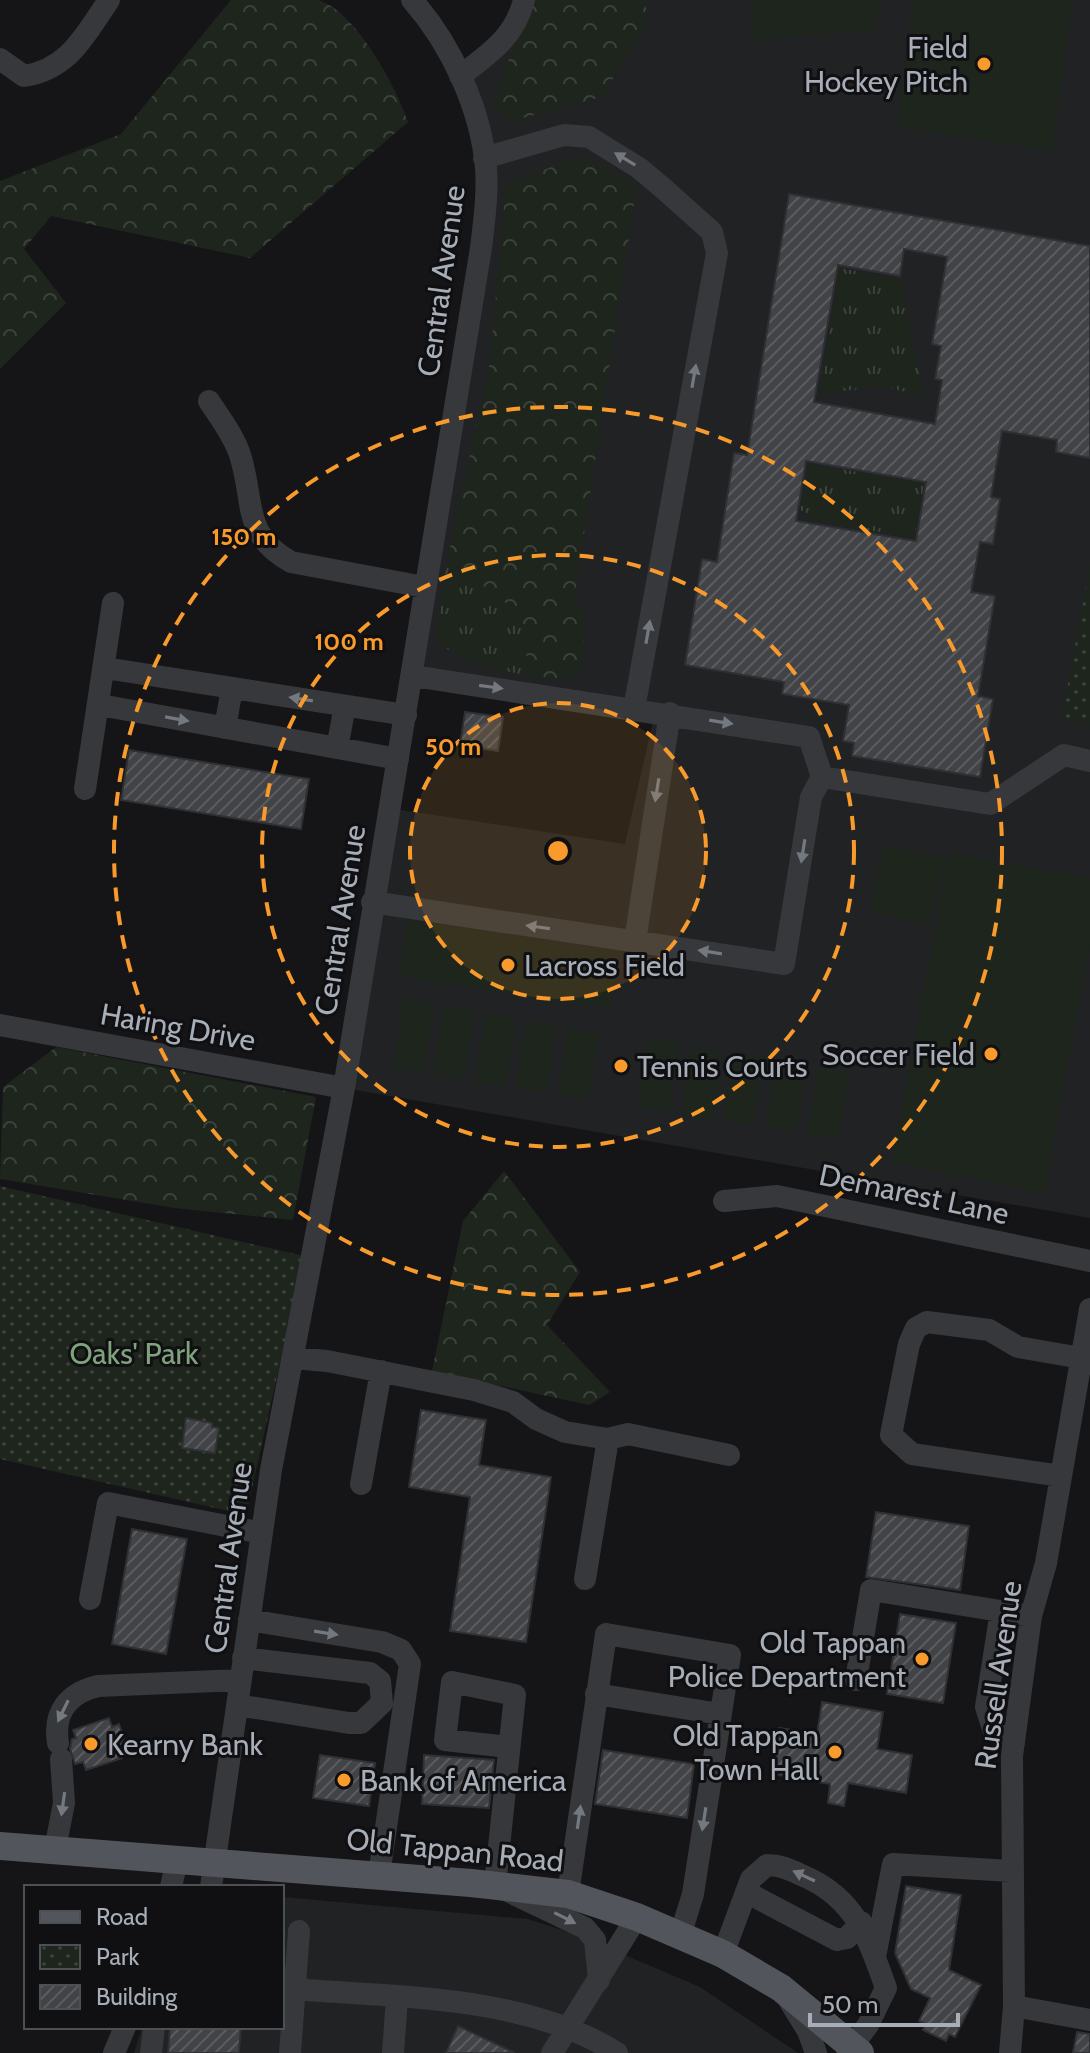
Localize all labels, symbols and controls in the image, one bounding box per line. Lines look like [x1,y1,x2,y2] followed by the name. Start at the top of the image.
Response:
[804,29,968,100] place label: Field Hockey Pitch
[975,55,993,73] marker: Field Hockey Pitch
[614,153,636,167] one-way arrow
[409,183,473,379] street label: Central Avenue
[689,363,701,388] one-way arrow
[212,522,276,551] text: 150 m
[642,619,654,644] one-way arrow
[314,627,384,656] text: 100 m
[479,681,504,694] one-way arrow
[289,692,314,705] one-way arrow
[165,714,190,726] one-way arrow
[709,716,734,728] one-way arrow
[425,732,481,761] text: 50 m
[650,778,663,803] one-way arrow
[307,822,373,1018] street label: Central Avenue
[544,837,572,865] centre of rings
[796,839,808,864] one-way arrow
[525,920,550,933] one-way arrow
[697,945,722,958] one-way arrow
[524,947,685,984] place label: Lacross Field
[499,956,517,974] marker: Lacross Field
[98,995,258,1059] street label: Haring Drive
[822,1036,975,1073] place label: Soccer Field
[982,1045,1000,1063] marker: Soccer Field
[637,1048,807,1085] place label: Tennis Courts
[612,1057,630,1075] marker: Tennis Courts
[816,1156,1012,1232] street label: Demarest Lane
[69,1335,199,1372] park label: Oaks' Park
[196,1460,260,1656] street label: Central Avenue
[966,1578,1030,1772] street label: Russell Avenue
[668,1624,906,1695] place label: Old Tappan Police Department
[314,1627,339,1640] one-way arrow
[913,1650,931,1668] marker: Old Tappan Police Department
[56,1699,70,1722] one-way arrow
[673,1717,819,1788] place label: Old Tappan Town Hall
[107,1726,264,1763] place label: Kearny Bank
[82,1735,100,1753] marker: Kearny Bank
[826,1743,844,1761] marker: Old Tappan Town Hall
[360,1762,567,1799] place label: Bank of America
[335,1771,353,1789] marker: Bank of America
[56,1792,69,1817] one-way arrow
[573,1804,586,1829] one-way arrow
[697,1807,710,1832] one-way arrow
[345,1820,565,1880] street label: Old Tappan Road
[792,1869,816,1883] one-way arrow
[24,1885,284,2029] legend
[96,1902,148,1931] text: Road
[554,1911,577,1924] one-way arrow
[96,1942,139,1971] text: Park
[810,1977,958,2027] scale bar
[96,1982,178,2011] text: Building
[822,1990,878,2019] text: 50 m

